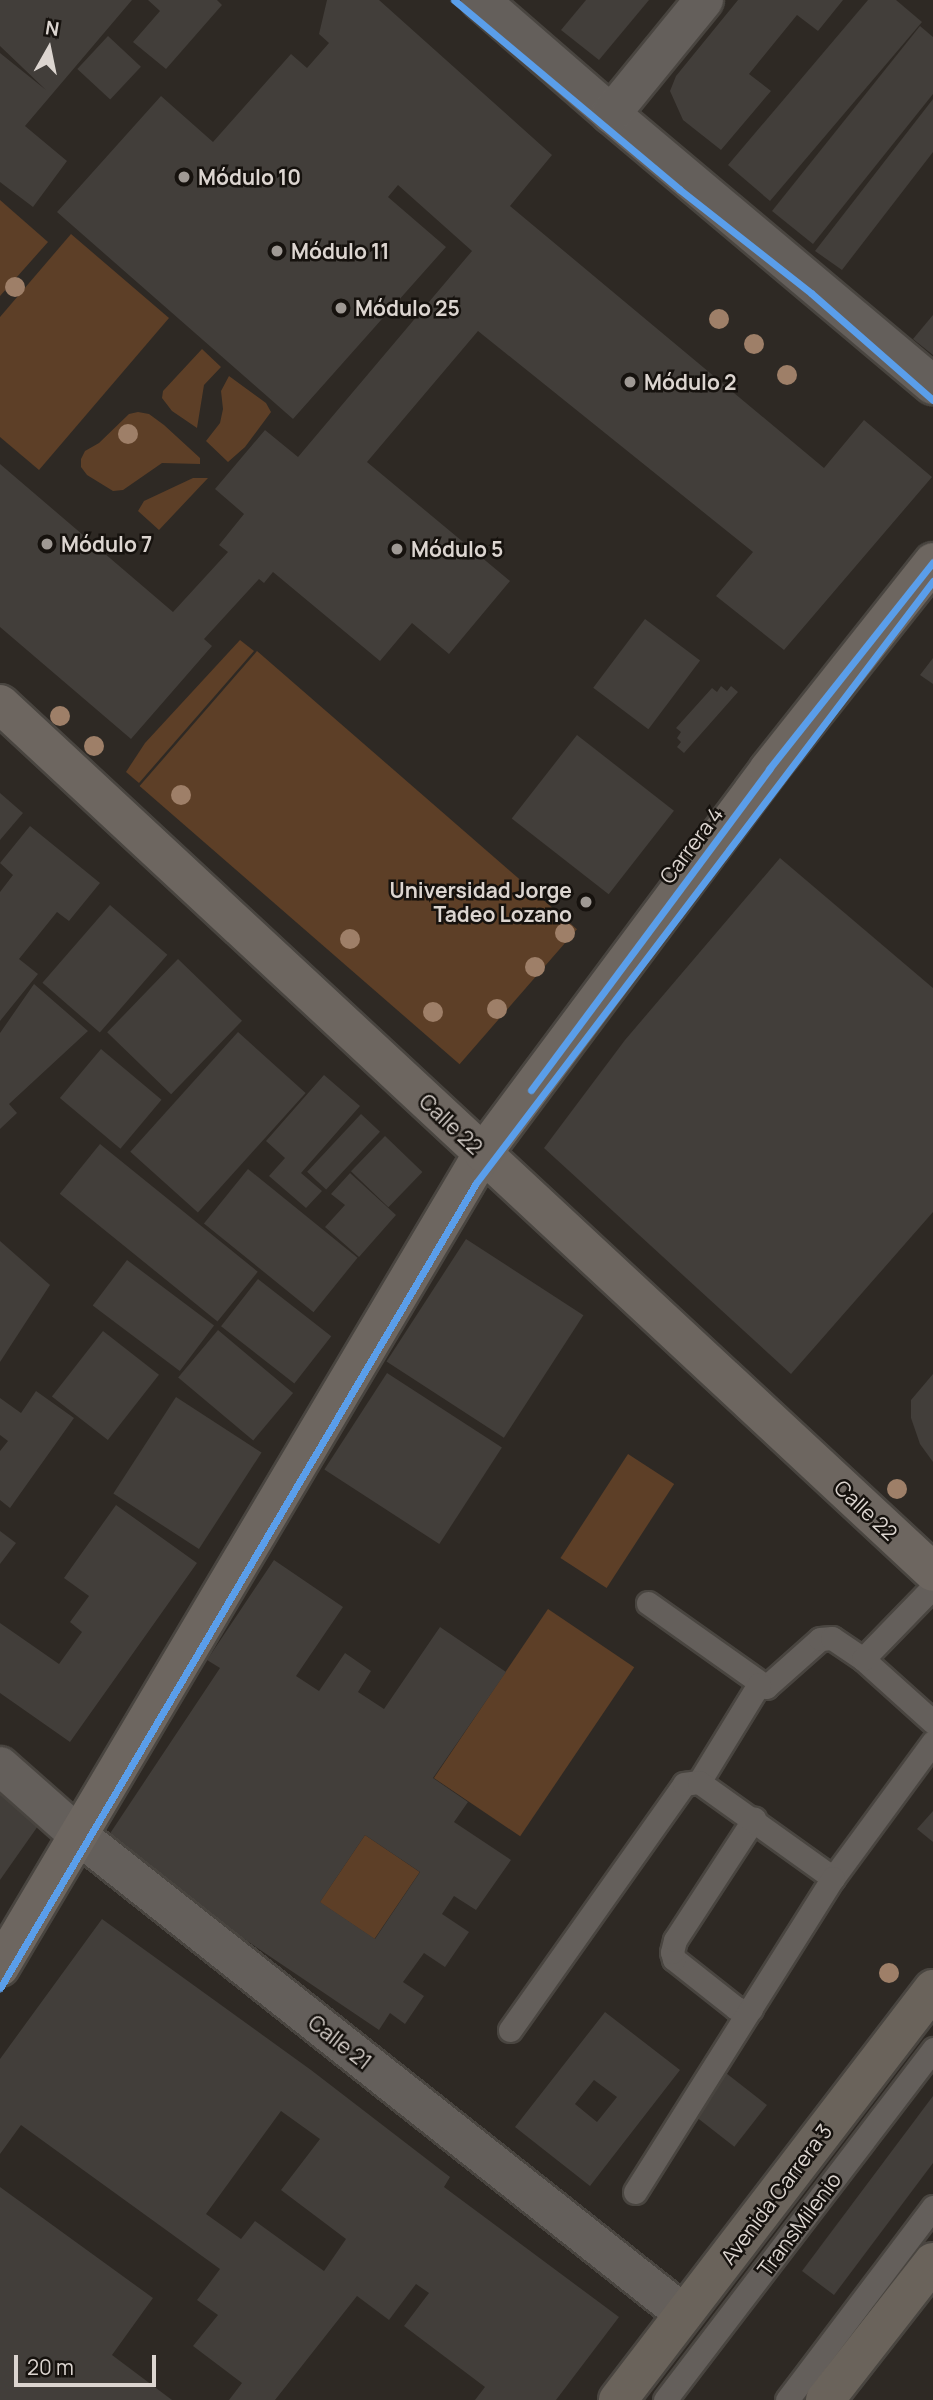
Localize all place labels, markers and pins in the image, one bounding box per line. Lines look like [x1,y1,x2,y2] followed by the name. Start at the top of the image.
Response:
[198,164,301,190] place label: Módulo 10
[176,169,192,185] marker: Módulo 10
[291,238,389,264] place label: Módulo 11
[269,243,285,259] marker: Módulo 11
[355,295,460,321] place label: Módulo 25
[333,300,349,316] marker: Módulo 25
[644,369,737,395] place label: Módulo 2
[622,374,638,390] marker: Módulo 2
[61,531,152,557] place label: Módulo 7
[39,536,55,552] marker: Módulo 7
[411,536,503,562] place label: Módulo 5
[389,541,405,557] marker: Módulo 5
[390,877,572,927] place label: Universidad Jorge Tadeo Lozano
[578,894,594,910] marker: Universidad Jorge Tadeo Lozano

